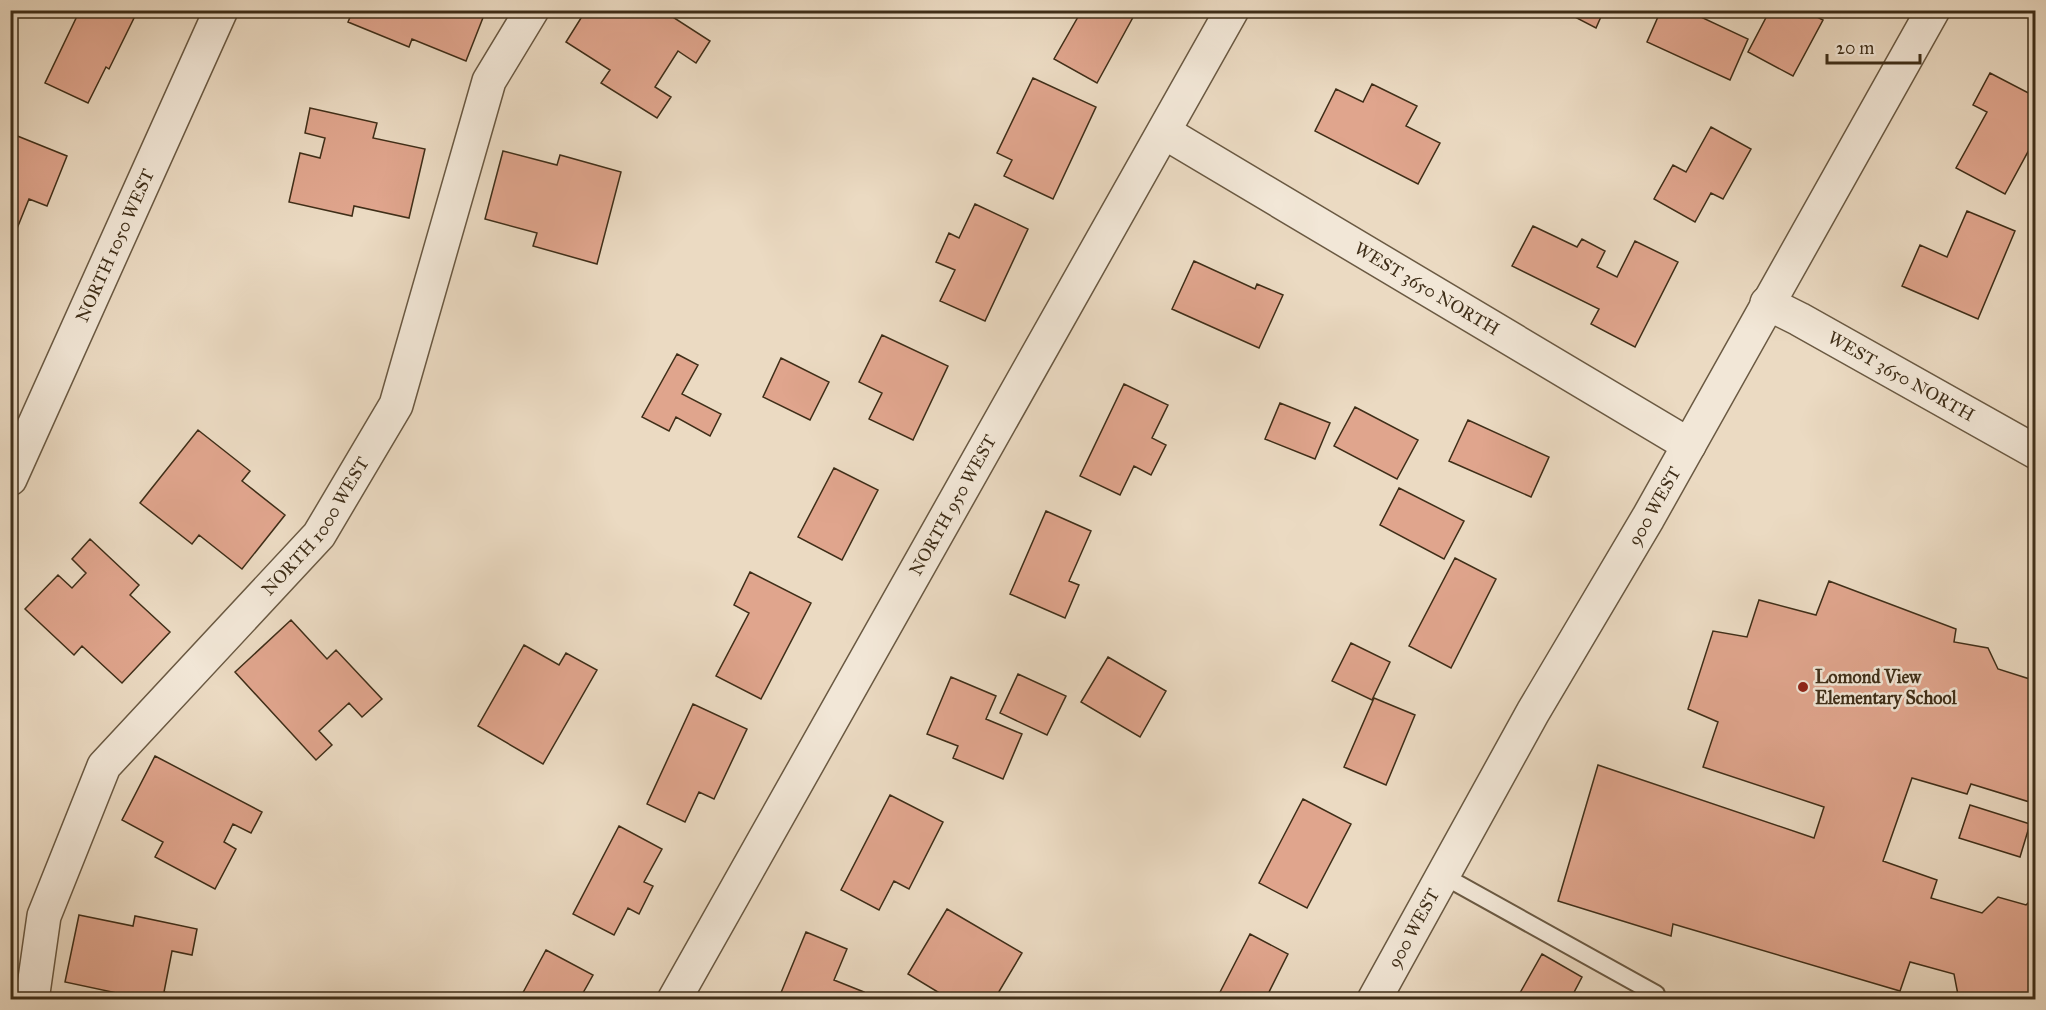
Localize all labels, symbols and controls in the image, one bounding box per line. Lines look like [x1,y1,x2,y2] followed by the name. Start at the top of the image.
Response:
[1827,27,1920,65] scale bar
[1836,37,1874,59] text: 20 m
[71,165,159,326] street label: NORTH 1050 WEST
[1350,237,1503,340] street label: WEST 3650 NORTH
[1824,326,1978,426] street label: WEST 3650 NORTH
[905,431,1001,579] street label: NORTH 950 WEST
[257,453,374,600] street label: NORTH 1000 WEST
[1623,463,1686,550] street label: 900 WEST
[1815,666,1958,710] place label: Lomond View Elementary School
[1796,680,1810,694] marker: Lomond View Elementary School
[1383,885,1444,972] street label: 900 WEST

